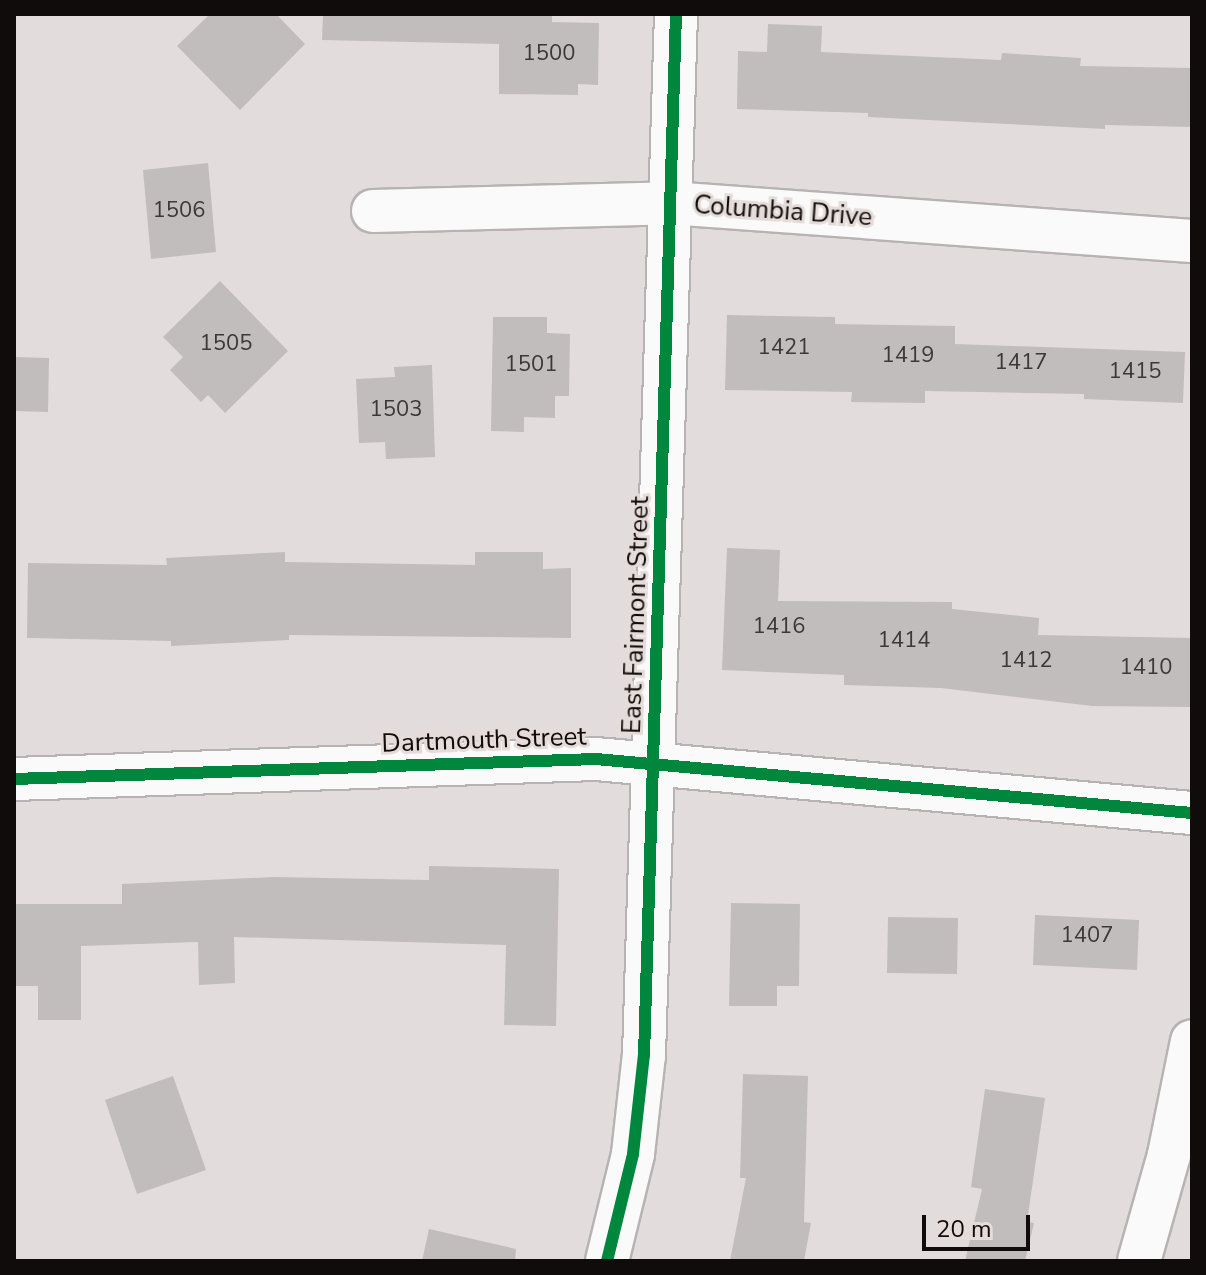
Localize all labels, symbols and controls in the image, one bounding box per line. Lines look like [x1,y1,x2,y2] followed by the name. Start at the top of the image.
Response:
[523,41,575,67] house number: 1500
[693,189,873,233] street label: Columbia Drive
[153,198,205,224] house number: 1506
[200,331,252,357] house number: 1505
[758,335,810,361] house number: 1421
[882,343,934,369] house number: 1419
[995,350,1047,376] house number: 1417
[505,352,557,378] house number: 1501
[1109,359,1161,385] house number: 1415
[370,397,422,423] house number: 1503
[616,496,656,734] street label: East Fairmont Street
[753,614,805,640] house number: 1416
[878,628,930,654] house number: 1414
[1000,648,1052,674] house number: 1412
[1120,655,1172,681] house number: 1410
[381,721,587,759] street label: Dartmouth Street
[1061,923,1113,949] house number: 1407
[926,1199,1034,1249] scale bar
[936,1213,992,1245] text: 20 m

